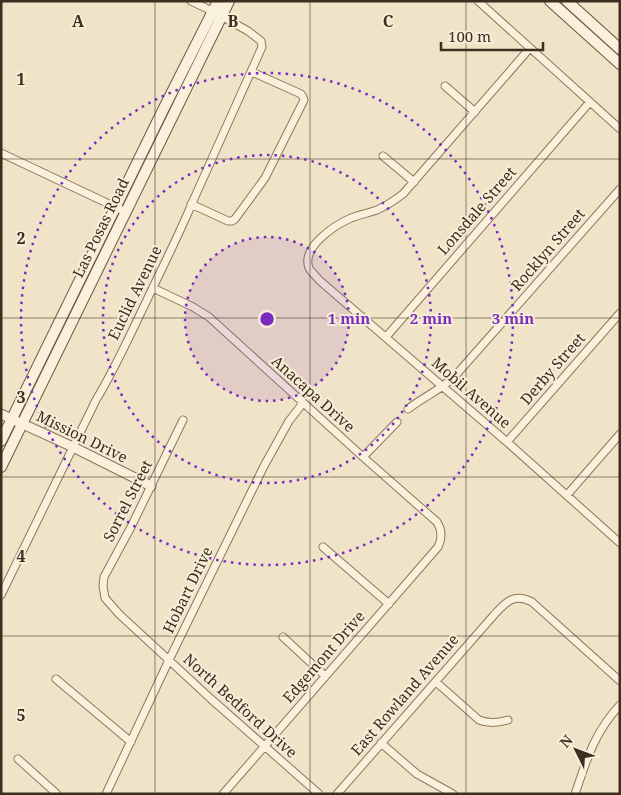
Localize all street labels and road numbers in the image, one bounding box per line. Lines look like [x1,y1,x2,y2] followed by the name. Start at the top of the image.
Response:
[432,162,520,259] street label: Lonsdale Street
[67,175,133,281] street label: Las Posas Road
[506,204,589,295] street label: Rocklyn Street
[103,242,166,343] street label: Euclid Avenue
[515,328,589,409] street label: Derby Street
[268,351,360,436] street label: Anacapa Drive
[428,352,516,432] street label: Mobil Avenue
[34,405,131,467] street label: Mission Drive
[98,456,156,545] street label: Sorrel Street
[158,543,217,636] street label: Hobart Drive
[278,606,369,707] street label: Edgemont Drive
[346,629,463,759] street label: East Rowland Avenue
[179,649,302,762] street label: North Bedford Drive

